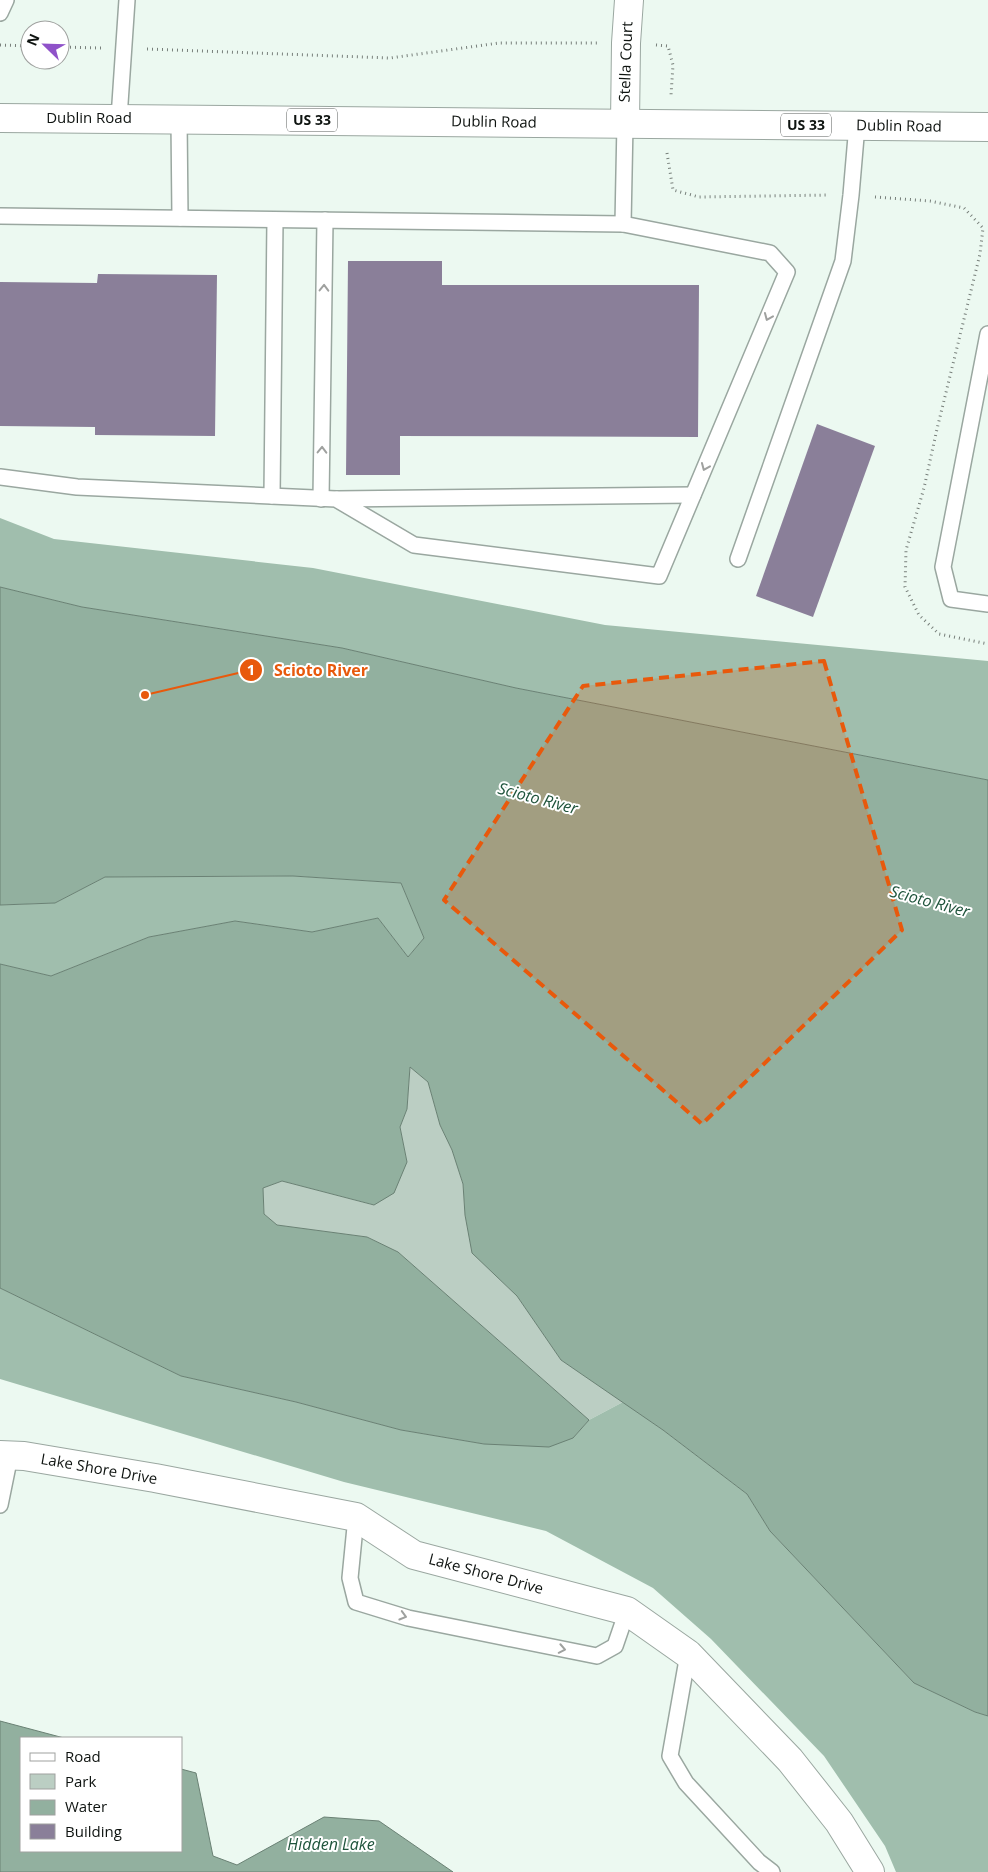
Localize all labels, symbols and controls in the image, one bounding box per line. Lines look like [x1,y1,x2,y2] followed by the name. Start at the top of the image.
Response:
[20,20,70,70] north arrow
[614,21,636,103] street label: Stella Court
[22,31,44,49] text: N
[46,107,132,127] street label: Dublin Road
[287,108,337,132] road number: US 33
[451,110,537,132] street label: Dublin Road
[781,114,831,136] road number: US 33
[856,114,942,136] street label: Dublin Road
[319,283,329,291] one-way arrow
[764,312,775,321] one-way arrow
[317,446,327,454] one-way arrow
[701,462,711,471] one-way arrow
[239,655,378,686] callout: Scioto River
[247,659,255,679] text: 1
[274,659,368,681] text: Scioto River
[496,777,581,819] water label: Scioto River
[888,880,973,922] water label: Scioto River
[39,1448,159,1488] street label: Lake Shore Drive
[427,1548,546,1598] street label: Lake Shore Drive
[399,1610,408,1621] one-way arrow
[558,1643,567,1654] one-way arrow
[20,1737,182,1852] legend
[65,1746,101,1766] text: Road
[65,1771,96,1791] text: Park
[65,1796,107,1816] text: Water
[65,1821,122,1841] text: Building
[287,1833,375,1855] water label: Hidden Lake

